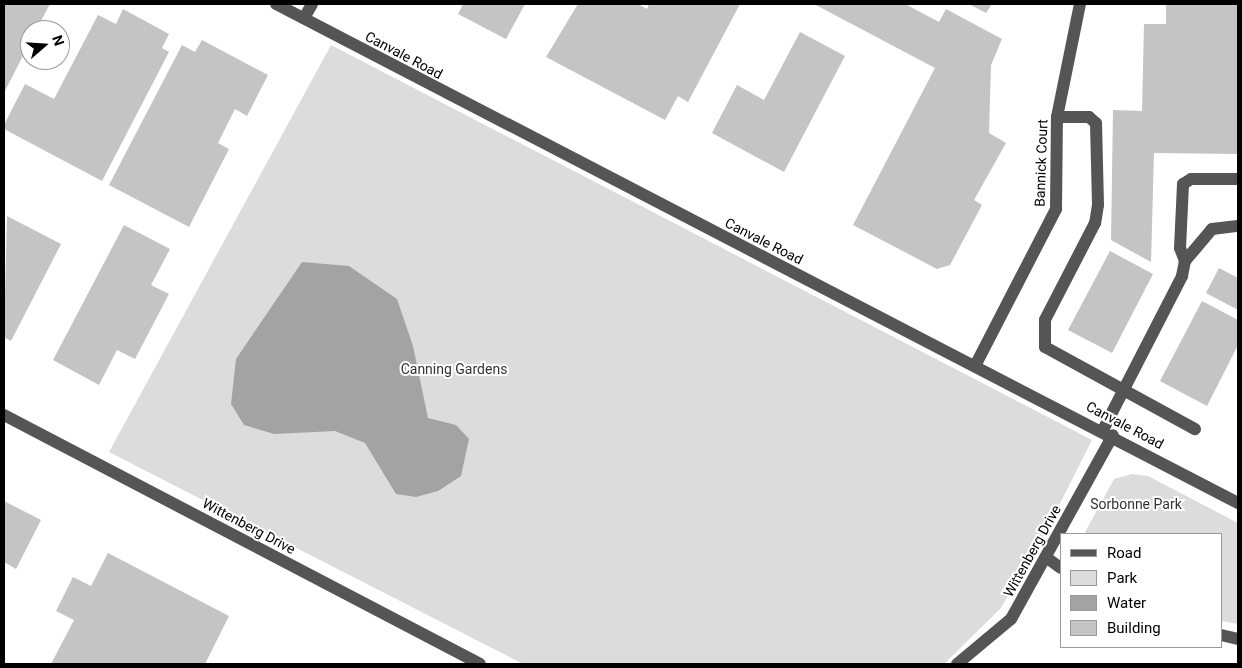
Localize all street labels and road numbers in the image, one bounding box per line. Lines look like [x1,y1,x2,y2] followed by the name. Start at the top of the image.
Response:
[362,28,446,82] street label: Canvale Road
[1031,119,1051,207] street label: Bannick Court
[722,214,806,268] street label: Canvale Road
[1083,398,1167,452] street label: Canvale Road
[200,494,298,558] street label: Wittenberg Drive
[1000,502,1064,600] street label: Wittenberg Drive

